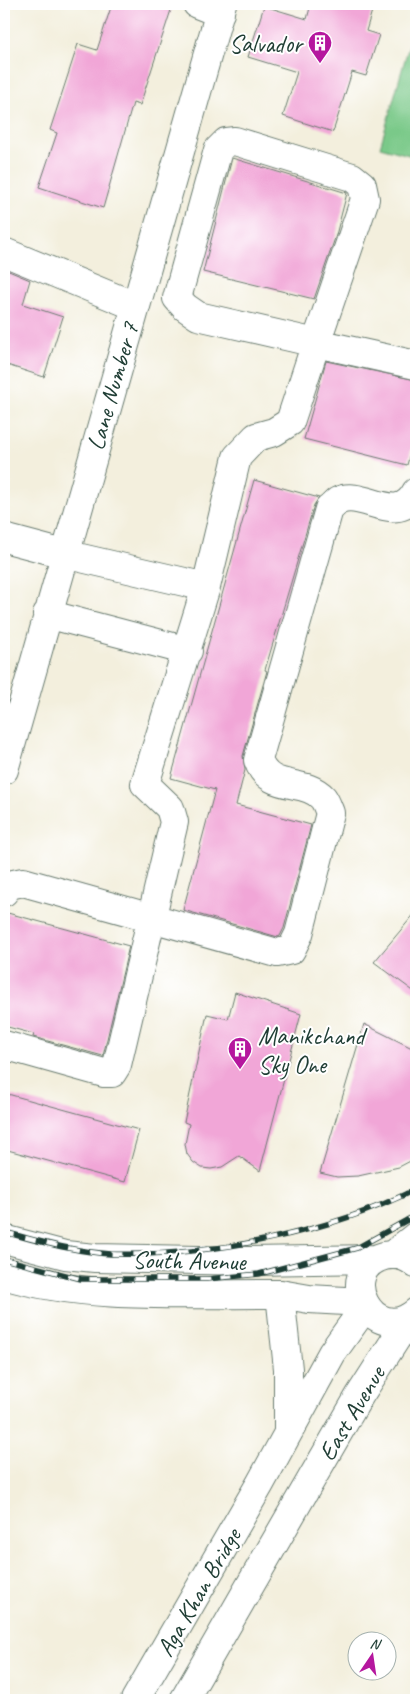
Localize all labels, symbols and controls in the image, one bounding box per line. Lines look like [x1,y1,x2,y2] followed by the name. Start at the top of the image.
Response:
[229,28,305,60] place label: Salvador
[307,30,333,64] building icon: Salvador
[80,317,147,454] street label: Lane Number 7
[258,1020,367,1081] place label: Manikchand Sky One
[227,1036,253,1070] building icon: Manikchand Sky One
[132,1244,248,1278] street label: South Avenue
[311,1359,393,1467] street label: East Avenue
[149,1521,249,1662] street label: Aga Khan Bridge
[348,1632,398,1682] north arrow
[369,1635,383,1654] text: N

